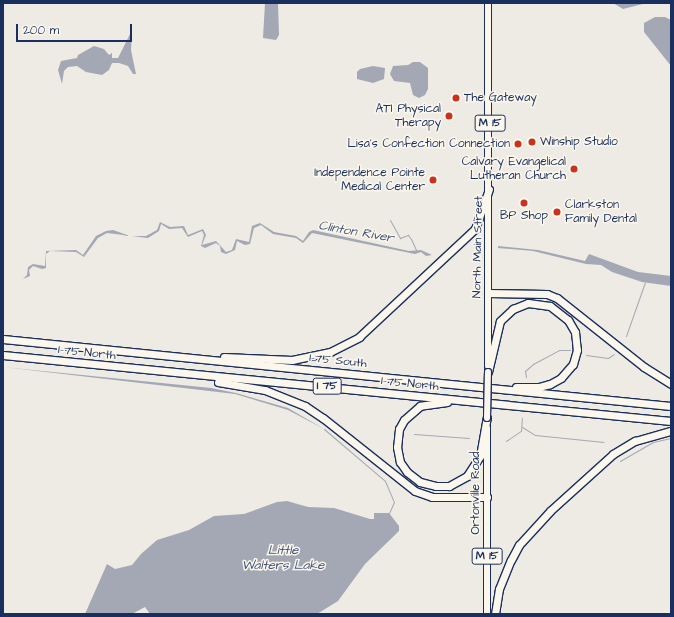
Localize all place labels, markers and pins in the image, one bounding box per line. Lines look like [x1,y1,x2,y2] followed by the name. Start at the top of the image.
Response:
[464,91,537,105] place label: The Gateway
[451,93,461,103] marker: The Gateway
[376,102,441,130] place label: ATI Physical Therapy
[444,111,454,121] marker: ATI Physical Therapy
[540,135,618,149] place label: Winship Studio
[348,137,510,151] place label: Lisa's Confection Connection
[527,137,537,147] marker: Winship Studio
[513,139,523,149] marker: Lisa's Confection Connection
[462,155,566,183] place label: Calvary Evangelical Lutheran Church
[569,164,579,174] marker: Calvary Evangelical Lutheran Church
[314,166,425,194] place label: Independence Pointe Medical Center
[428,175,438,185] marker: Independence Pointe Medical Center
[519,198,529,208] marker: BP Shop
[565,198,637,226] place label: Clarkston Family Dental
[552,207,562,217] marker: Clarkston Family Dental
[500,209,548,223] place label: BP Shop

